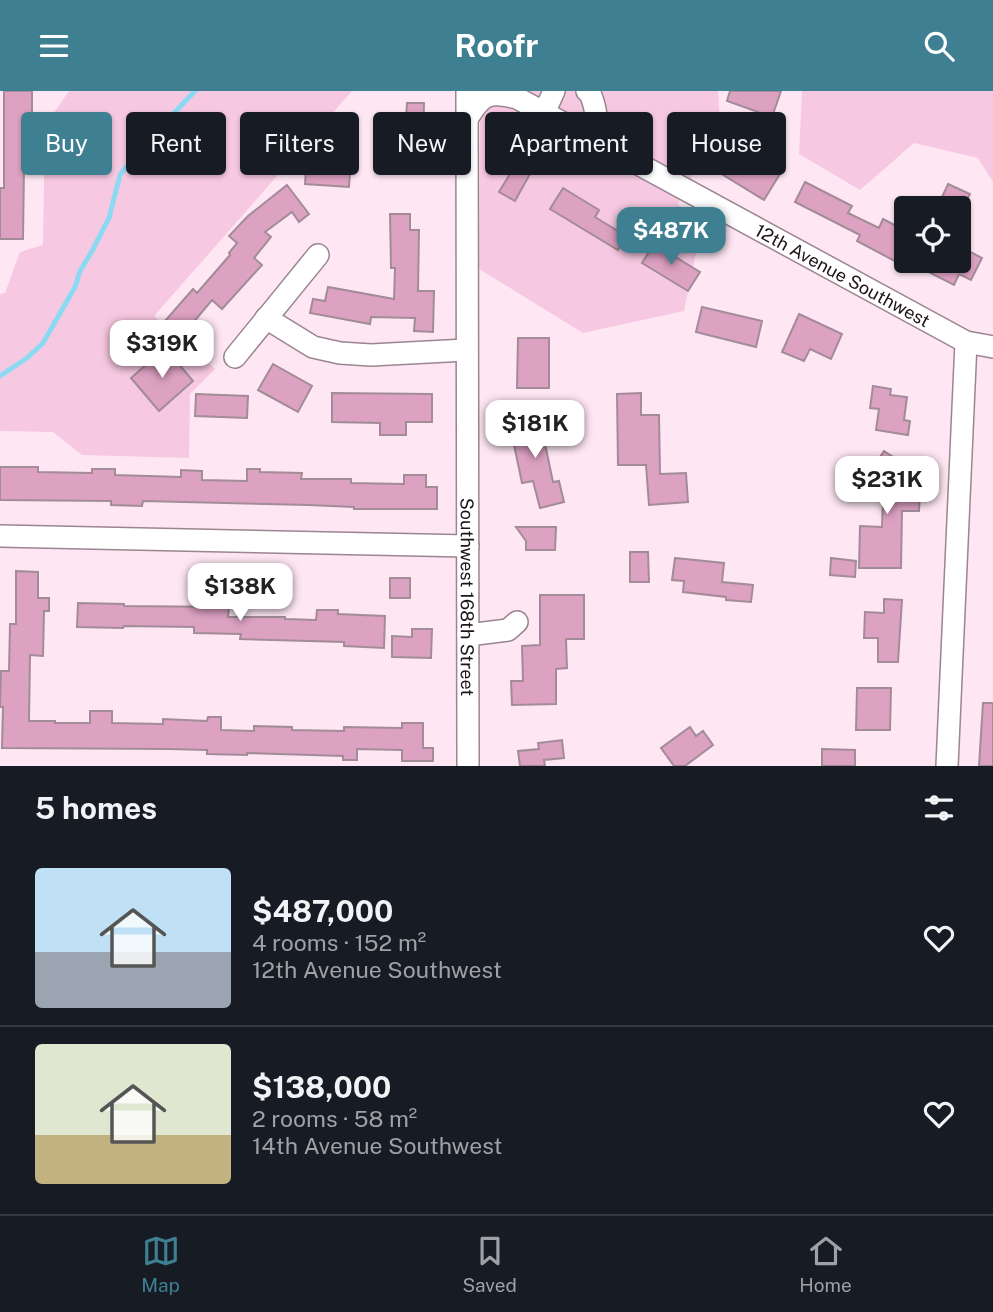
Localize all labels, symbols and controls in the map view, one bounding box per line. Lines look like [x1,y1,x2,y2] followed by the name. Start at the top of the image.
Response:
[35,27,73,65] icon: menu
[455,27,538,64] text: Roofr
[920,27,958,65] icon: search
[21,112,112,175] chip: Buy
[126,112,226,175] chip: Rent
[240,112,359,175] chip: Filters
[373,112,471,175] chip: New
[485,112,653,175] chip: Apartment
[667,112,786,175] chip: House
[894,196,971,273] map controls
[894,196,971,273] button: locate
[622,207,720,267] pin: $487K
[633,216,709,243] text: $487K
[752,219,934,331] street label: 12th Avenue Southwest
[113,321,211,380] pin: $319K
[126,329,198,356] text: $319K
[486,401,584,460] pin: $181K
[501,409,569,436] text: $181K
[838,457,936,516] pin: $231K
[851,465,923,492] text: $231K
[457,498,478,696] street label: Southwest 168th Street
[191,563,289,623] pin: $138K
[204,572,276,599] text: $138K
[920,789,958,827] icon: filters
[35,790,157,826] text: 5 homes
[252,893,393,929] text: $487,000
[91,896,175,980] icon: home
[920,919,958,957] icon: heart
[252,929,426,956] text: 4 rooms · 152 m²
[252,956,502,983] text: 12th Avenue Southwest
[252,1069,391,1105] text: $138,000
[91,1072,175,1156] icon: home
[920,1095,958,1133] icon: heart
[252,1105,417,1132] text: 2 rooms · 58 m²
[252,1132,503,1159] text: 14th Avenue Southwest
[141,1232,180,1296] tab: Map
[462,1232,517,1296] tab: Saved
[799,1232,852,1296] tab: Home

